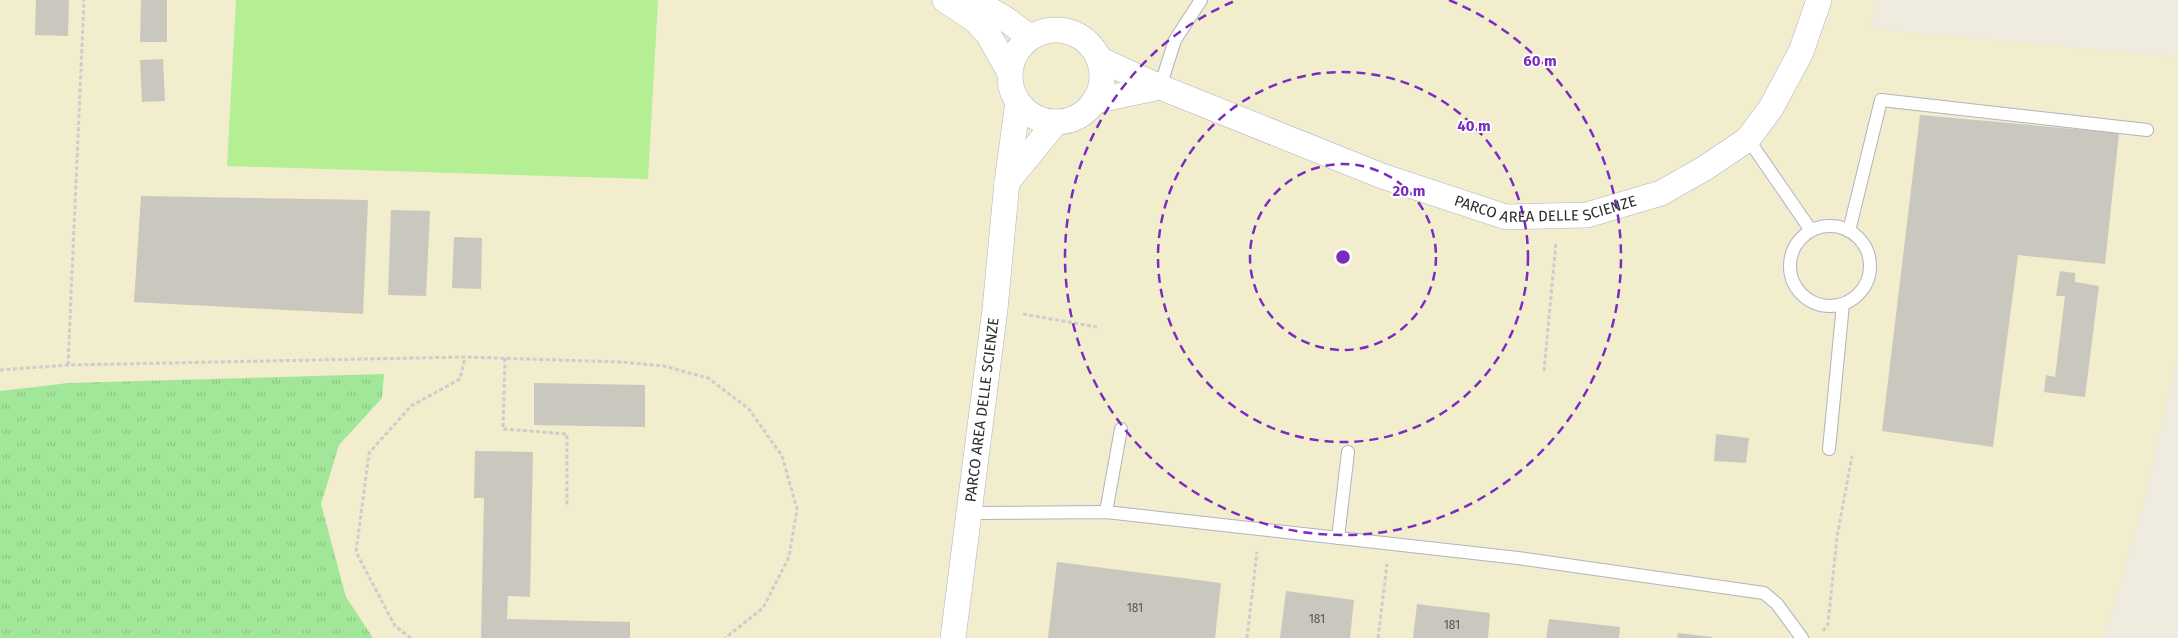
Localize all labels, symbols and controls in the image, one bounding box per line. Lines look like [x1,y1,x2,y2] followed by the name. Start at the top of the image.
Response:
[1523,52,1557,70] text: 60 m
[1457,117,1491,135] text: 40 m
[1393,182,1425,200] text: 20 m
[1453,189,1639,207] street label: PARCO AREA DELLE SCIENZE
[1452,192,1639,226] text: PARCO AREA DELLE SCIENZE
[1334,248,1352,266] centre of rings
[961,316,1003,503] street label: PARCO AREA DELLE SCIENZE
[1127,601,1143,615] house number: 181
[1309,612,1325,626] house number: 181
[1444,618,1460,632] house number: 181

